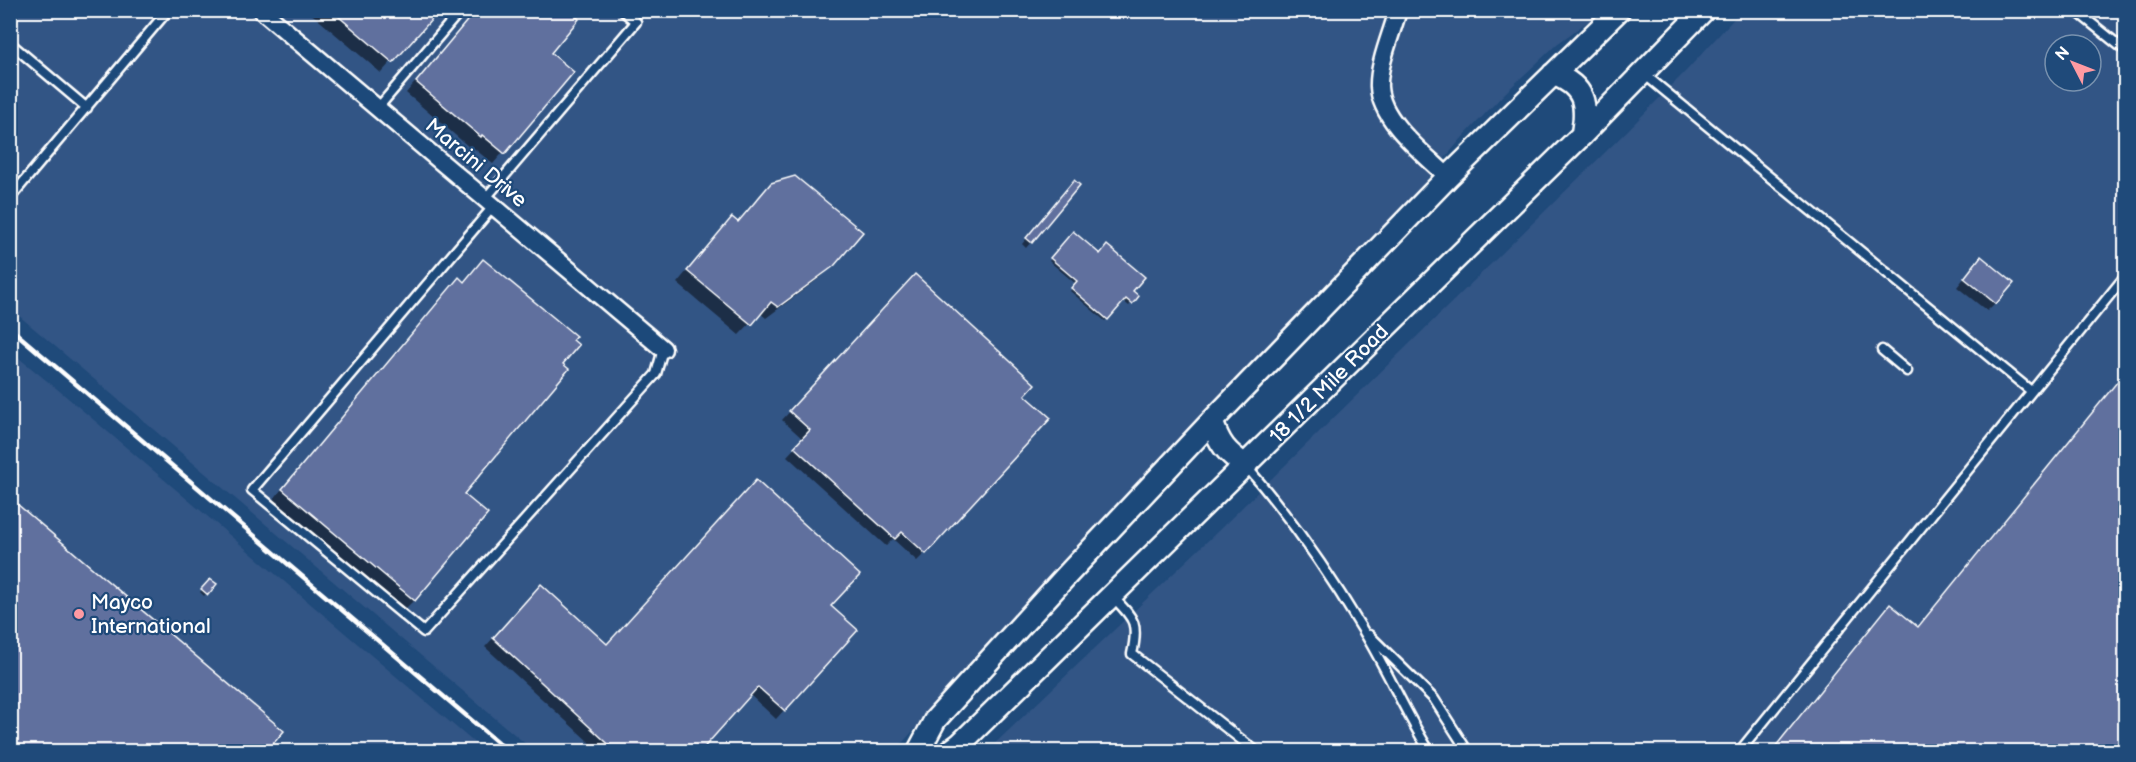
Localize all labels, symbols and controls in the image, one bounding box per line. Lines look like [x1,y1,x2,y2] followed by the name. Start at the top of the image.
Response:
[2043,33,2103,93] north arrow
[2052,43,2074,65] text: N
[420,113,532,213] street label: Marcini Drive
[1264,319,1394,449] street label: 18 1/2 Mile Road
[91,590,211,639] place label: Mayco International
[72,607,86,621] marker: Mayco International

